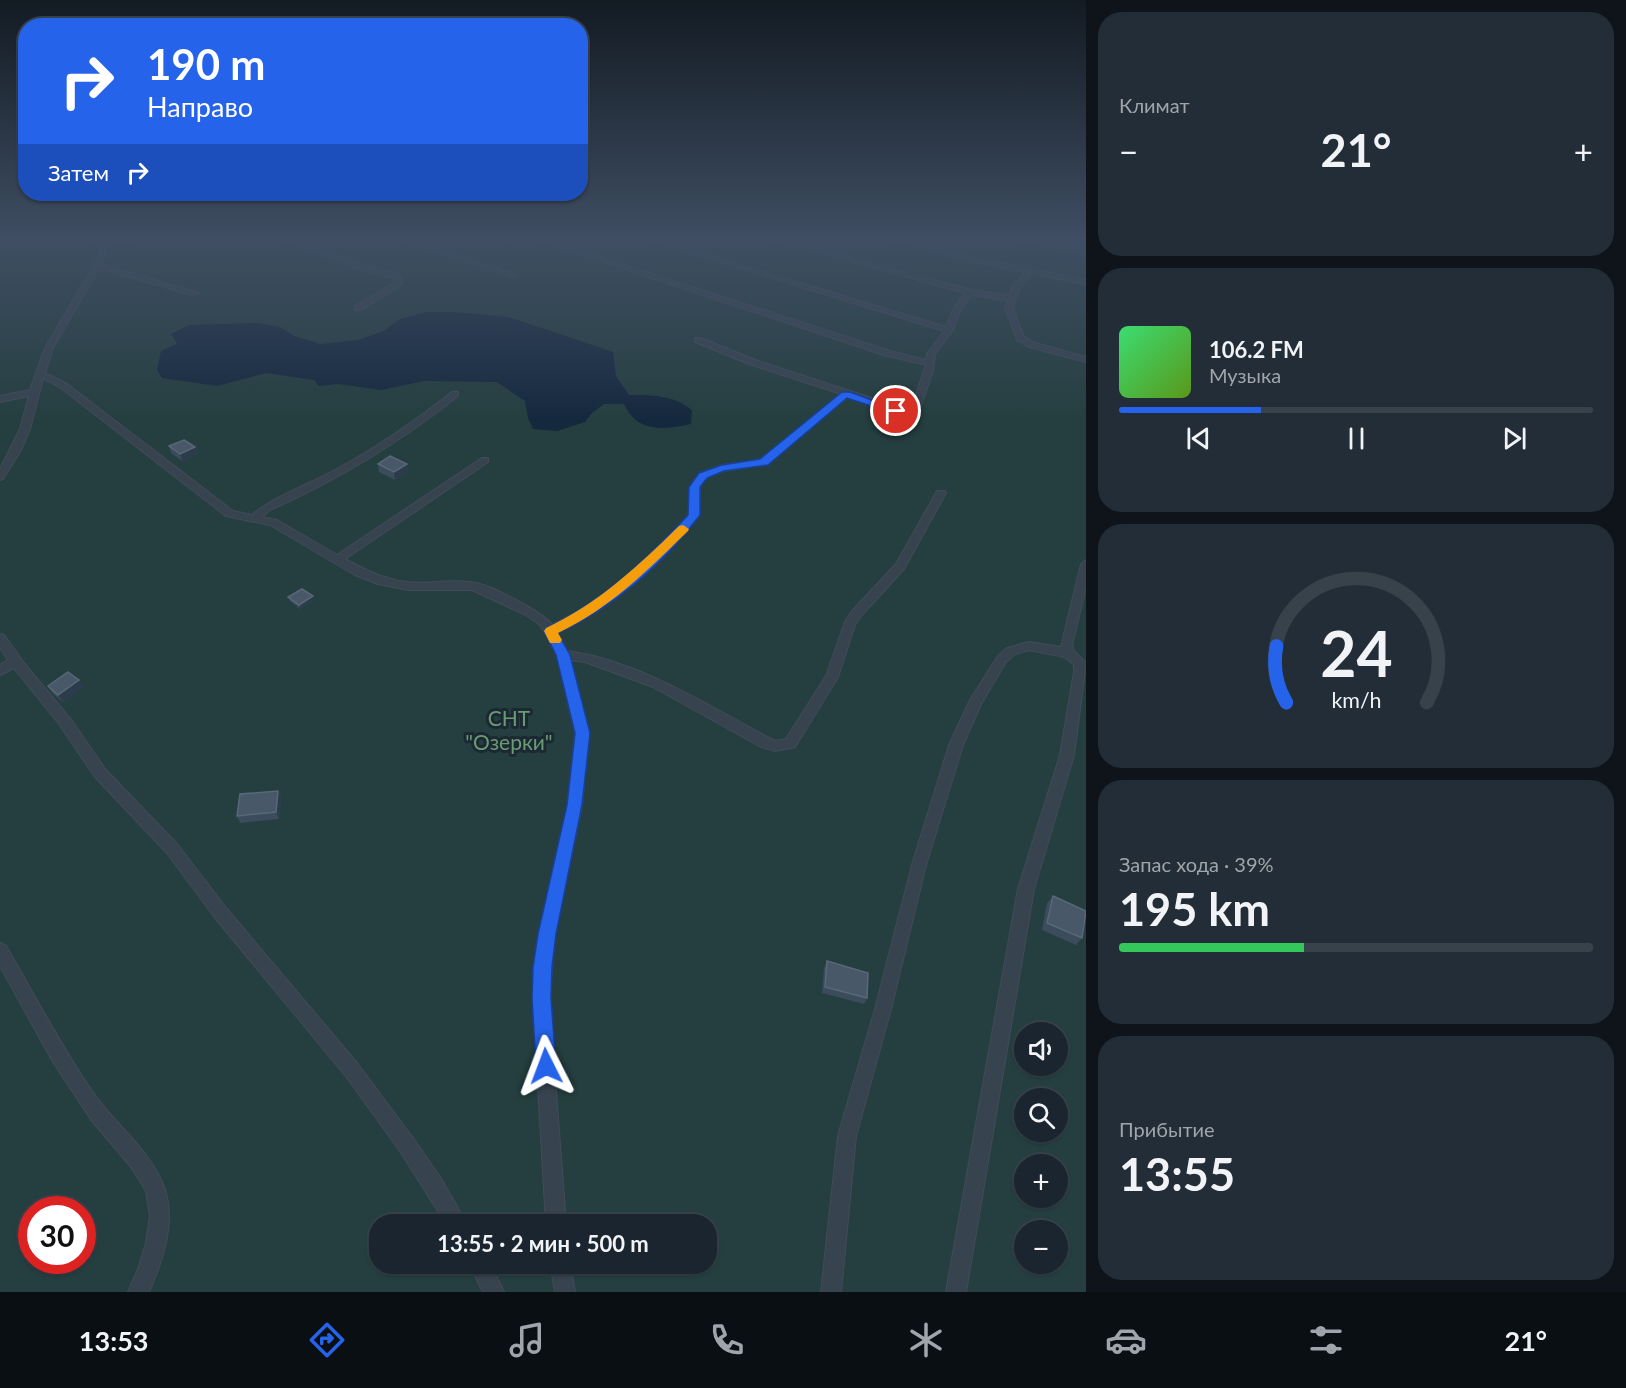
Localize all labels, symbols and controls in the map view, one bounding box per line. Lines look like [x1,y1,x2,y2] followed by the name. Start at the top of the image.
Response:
[147,39,265,89] text: 190 m
[48,42,126,120] icon: right
[147,90,253,123] text: Направо
[1119,93,1190,117] text: Климат
[1321,123,1391,177] text: 21°
[1119,131,1138,171] text: −
[1574,131,1593,171] text: +
[121,156,154,189] icon: right
[48,159,109,186] text: Затем
[1209,336,1304,363] text: 106.2 FM
[1209,363,1281,387] text: Музыка
[870,385,921,436] pin
[879,394,912,427] icon: arrive
[1182,422,1215,455] icon: previous
[1340,422,1373,455] icon: pause
[1498,422,1531,455] icon: next
[1320,615,1392,690] text: 24
[1331,687,1381,713] text: km/h
[465,705,553,754] park label: СНТ "Озерки"
[1119,852,1274,876] text: Запас хода · 39%
[1119,882,1270,936] text: 195 km
[1014,1022,1068,1274] map controls
[1014,1022,1068,1076] button: sound
[514,1034,578,1098] position arrow
[1014,1088,1068,1142] button: search
[1119,1117,1215,1141] text: Прибытие
[1119,1147,1235,1201] text: 13:55
[1014,1154,1068,1208] button: +
[18,1196,96,1274] speed limit sign: 30
[1014,1220,1068,1274] button: −
[437,1230,649,1257] text: 13:55 · 2 мин · 500 m
[306,1319,348,1361] icon: directions
[506,1319,548,1361] icon: music
[706,1319,748,1361] icon: phone
[905,1319,947,1361] icon: climate
[1105,1319,1147,1361] icon: car
[1305,1319,1347,1361] icon: filters
[79,1324,148,1357] text: 13:53
[1504,1324,1547,1357] text: 21°

